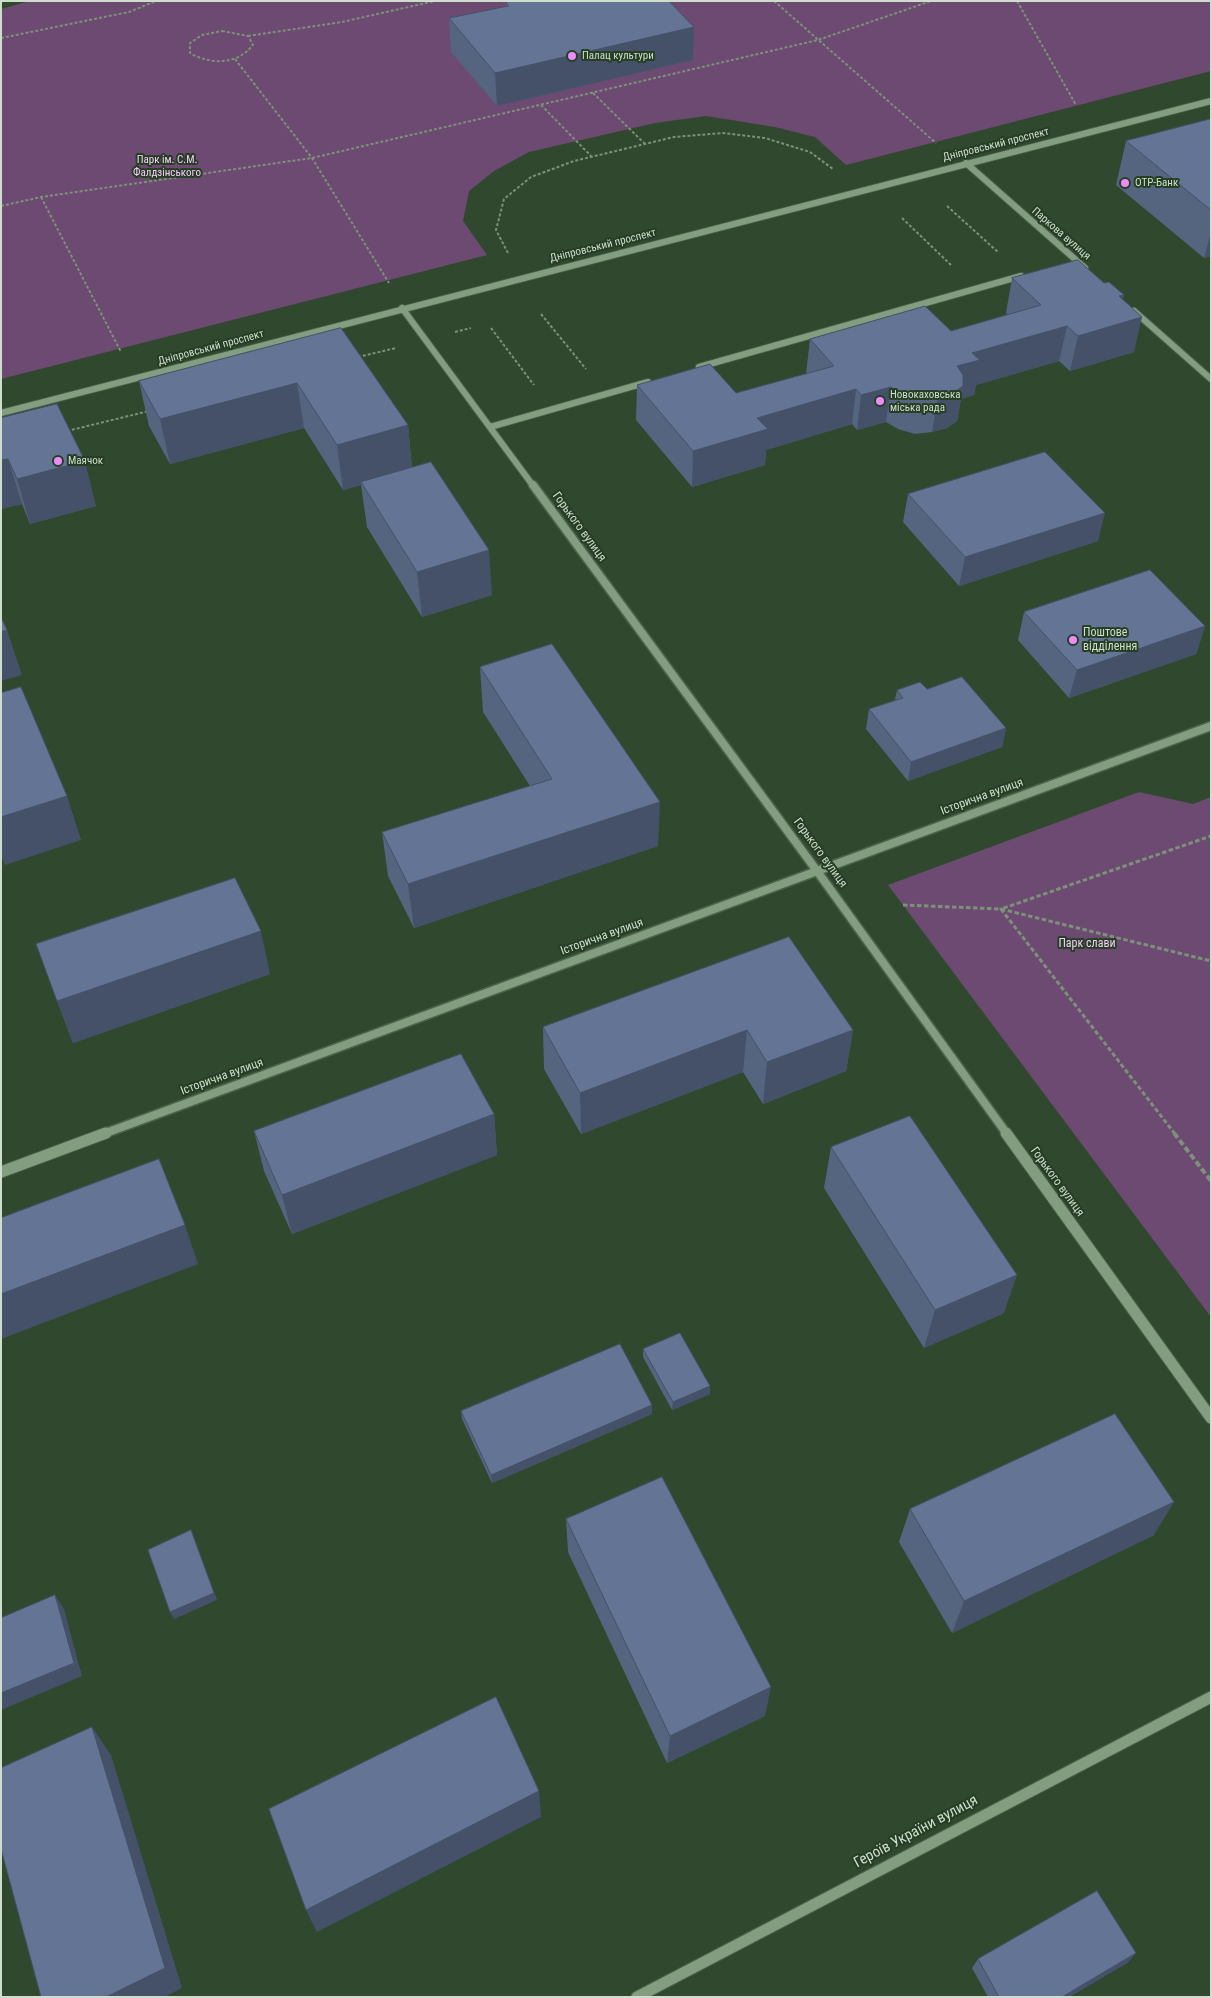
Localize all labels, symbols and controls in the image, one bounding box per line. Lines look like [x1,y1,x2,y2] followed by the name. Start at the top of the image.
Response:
[582,49,654,63] place label: Палац культури
[566,50,578,62] marker: Палац культури
[941,125,1051,165] street label: Дніпровський проспект
[133,153,201,179] park label: Парк ім. С.М. Фалдзінського
[1135,176,1178,190] place label: ОТР-Банк
[1119,177,1131,189] marker: ОТР-Банк
[1029,205,1093,263] street label: Паркова вулиця
[548,226,658,266] street label: Дніпровський проспект
[157,327,265,369] street label: Дніпровський проспект
[890,388,961,414] place label: Новокаховська міська рада
[874,395,886,407] marker: Новокаховська міська рада
[68,454,103,468] place label: Маячок
[52,455,64,467] marker: Маячок
[549,489,609,565] street label: Горького вулиця
[1083,626,1137,654] place label: Поштове відділення
[1067,634,1079,646] marker: Поштове відділення
[939,775,1025,819] street label: Історична вулиця
[790,815,850,891] street label: Горького вулиця
[559,915,645,959] street label: Історична вулиця
[1058,937,1116,951] park label: Парк слави
[179,1055,265,1099] street label: Історична вулиця
[1027,1144,1087,1220] street label: Горького вулиця
[851,1792,981,1872] street label: Героїв України вулиця

